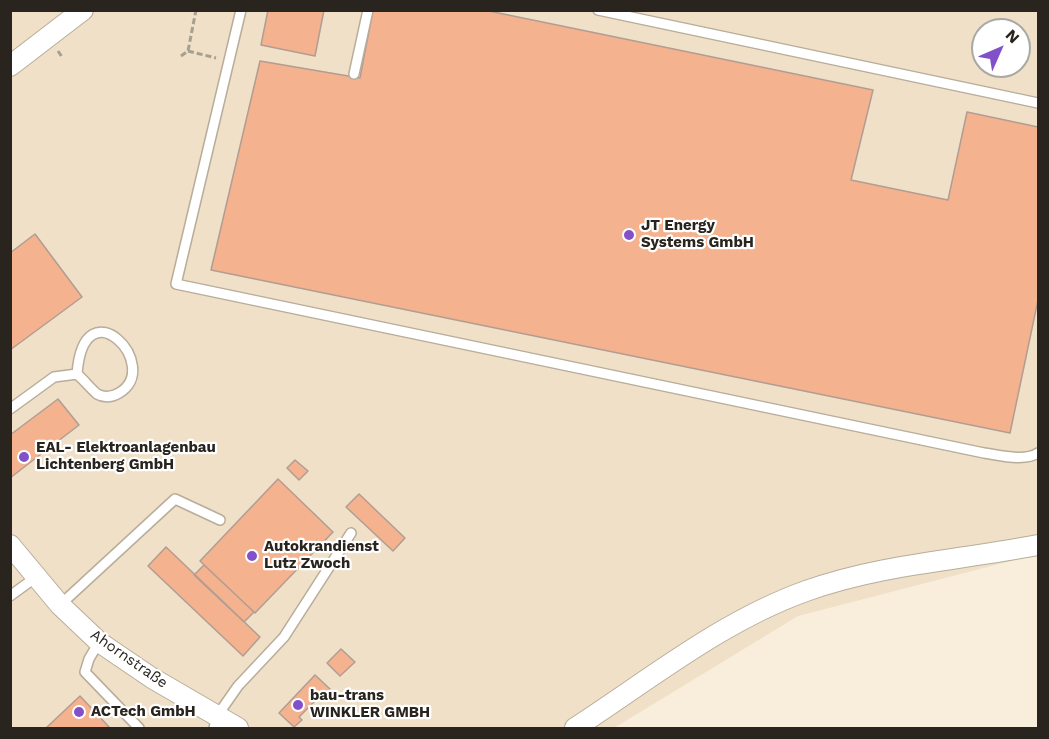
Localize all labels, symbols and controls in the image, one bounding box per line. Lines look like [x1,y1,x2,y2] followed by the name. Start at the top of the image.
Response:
[971,18,1031,78] north arrow
[1002,25,1024,47] text: N
[641,217,754,252] place label: JT Energy Systems GmbH
[622,228,636,242] marker: JT Energy Systems GmbH
[36,439,216,474] place label: EAL- Elektroanlagenbau Lichtenberg GmbH
[17,450,31,464] marker: EAL- Elektroanlagenbau Lichtenberg GmbH
[264,538,379,573] place label: Autokrandienst Lutz Zwoch
[245,549,259,563] marker: Autokrandienst Lutz Zwoch
[87,626,171,692] street label: Ahornstraße
[310,687,430,722] place label: bau-trans WINKLER GMBH
[291,698,305,712] marker: bau-trans WINKLER GMBH
[91,703,196,721] place label: ACTech GmbH
[72,705,86,719] marker: ACTech GmbH

